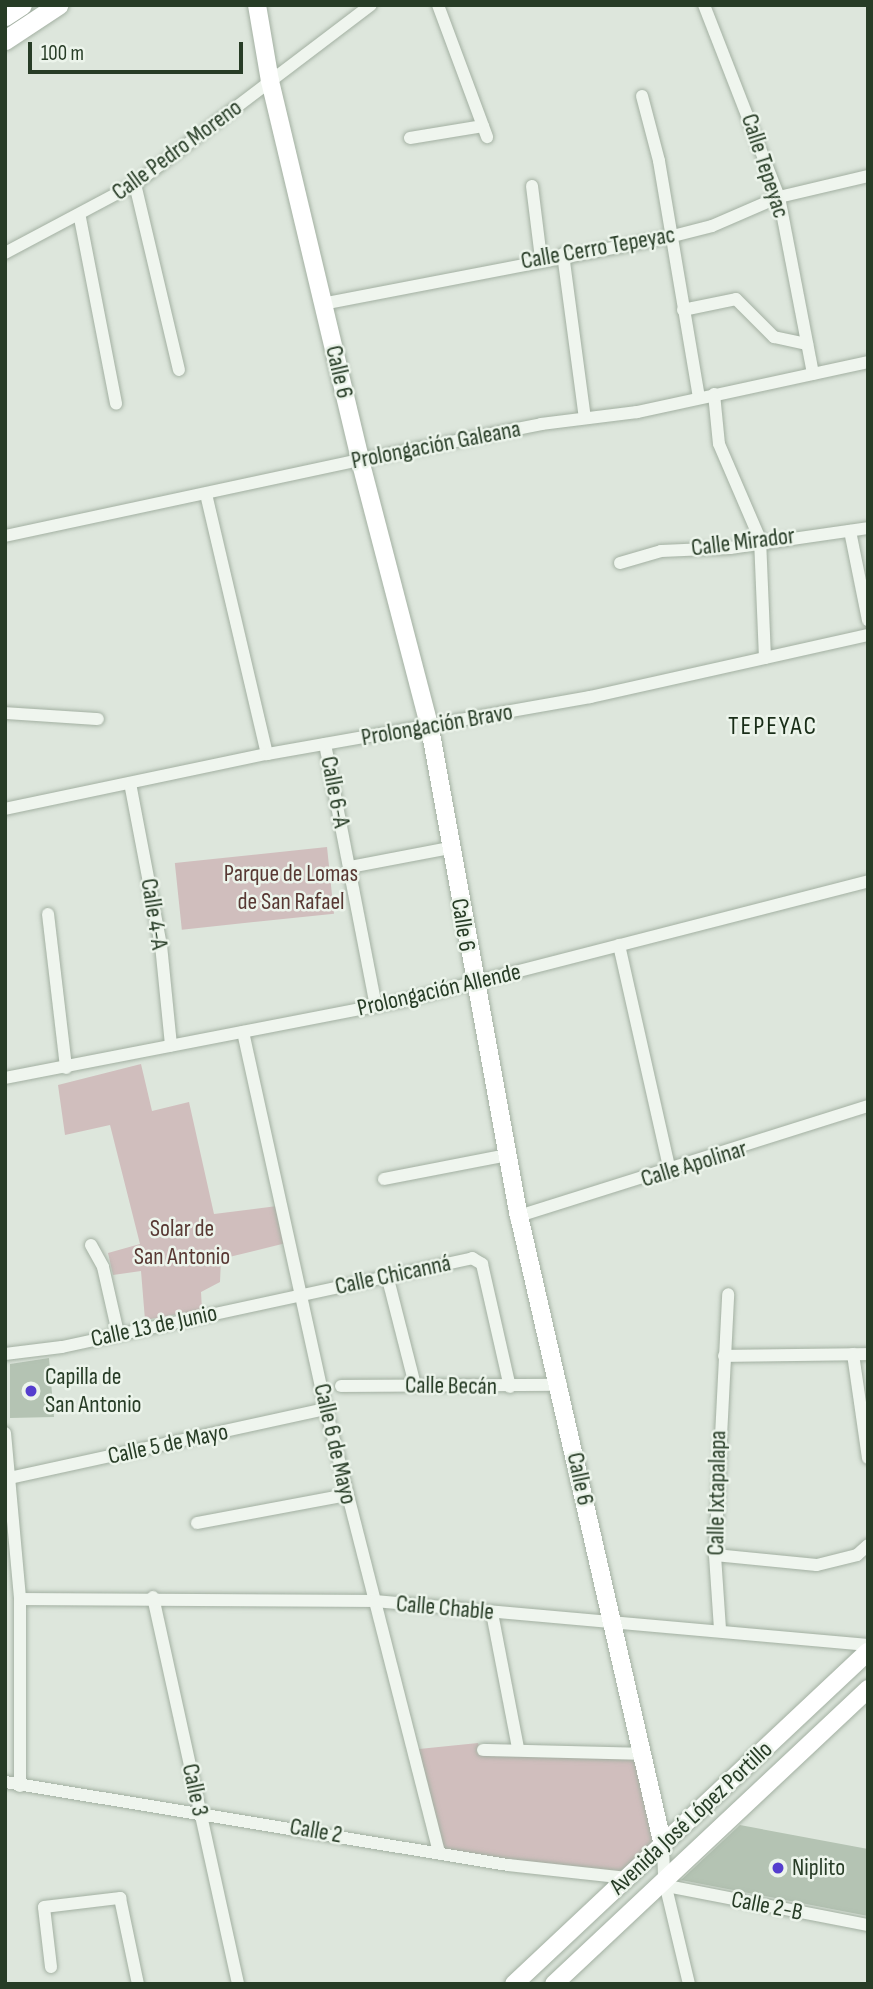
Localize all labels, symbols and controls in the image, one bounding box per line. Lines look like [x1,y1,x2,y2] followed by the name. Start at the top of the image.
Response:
[32,28,247,72] scale bar
[41,41,84,66] text: 100 m
[106,93,248,207] street label: Calle Pedro Moreno
[735,110,795,222] street label: Calle Tepeyac
[519,220,677,276] street label: Calle Cerro Tepeyac
[319,343,359,401] street label: Calle 6
[349,414,523,476] street label: Prolongación Galeana
[690,521,796,563] street label: Calle Mirador
[359,698,515,752] street label: Prolongación Bravo
[729,711,817,743] district label: TEPEYAC
[314,754,356,830] street label: Calle 6-A
[224,860,358,916] park label: Parque de Lomas de San Rafael
[134,876,174,952] street label: Calle 4-A
[445,896,481,954] street label: Calle 6
[354,957,524,1023] street label: Prolongación Allende
[638,1134,750,1194] street label: Calle Apolinar
[134,1215,230,1271] park label: Solar de San Antonio
[333,1249,453,1301] street label: Calle Chicanná
[88,1299,220,1353] street label: Calle 13 de Junio
[45,1363,142,1419] place label: Capilla de San Antonio
[405,1371,497,1401] street label: Calle Becán
[307,1381,363,1507] street label: Calle 6 de Mayo
[23,1383,39,1399] marker: Capilla de San Antonio
[105,1417,231,1471] street label: Calle 5 de Mayo
[702,1430,732,1556] street label: Calle Ixtapalapa
[560,1450,600,1508] street label: Calle 6
[395,1589,495,1627] street label: Calle Chable
[604,1735,778,1901] street label: Avenida José López Portillo
[175,1761,215,1819] street label: Calle 3
[288,1812,344,1850] street label: Calle 2
[792,1854,845,1882] place label: Niplito
[770,1860,786,1876] marker: Niplito
[729,1885,805,1927] street label: Calle 2-B

